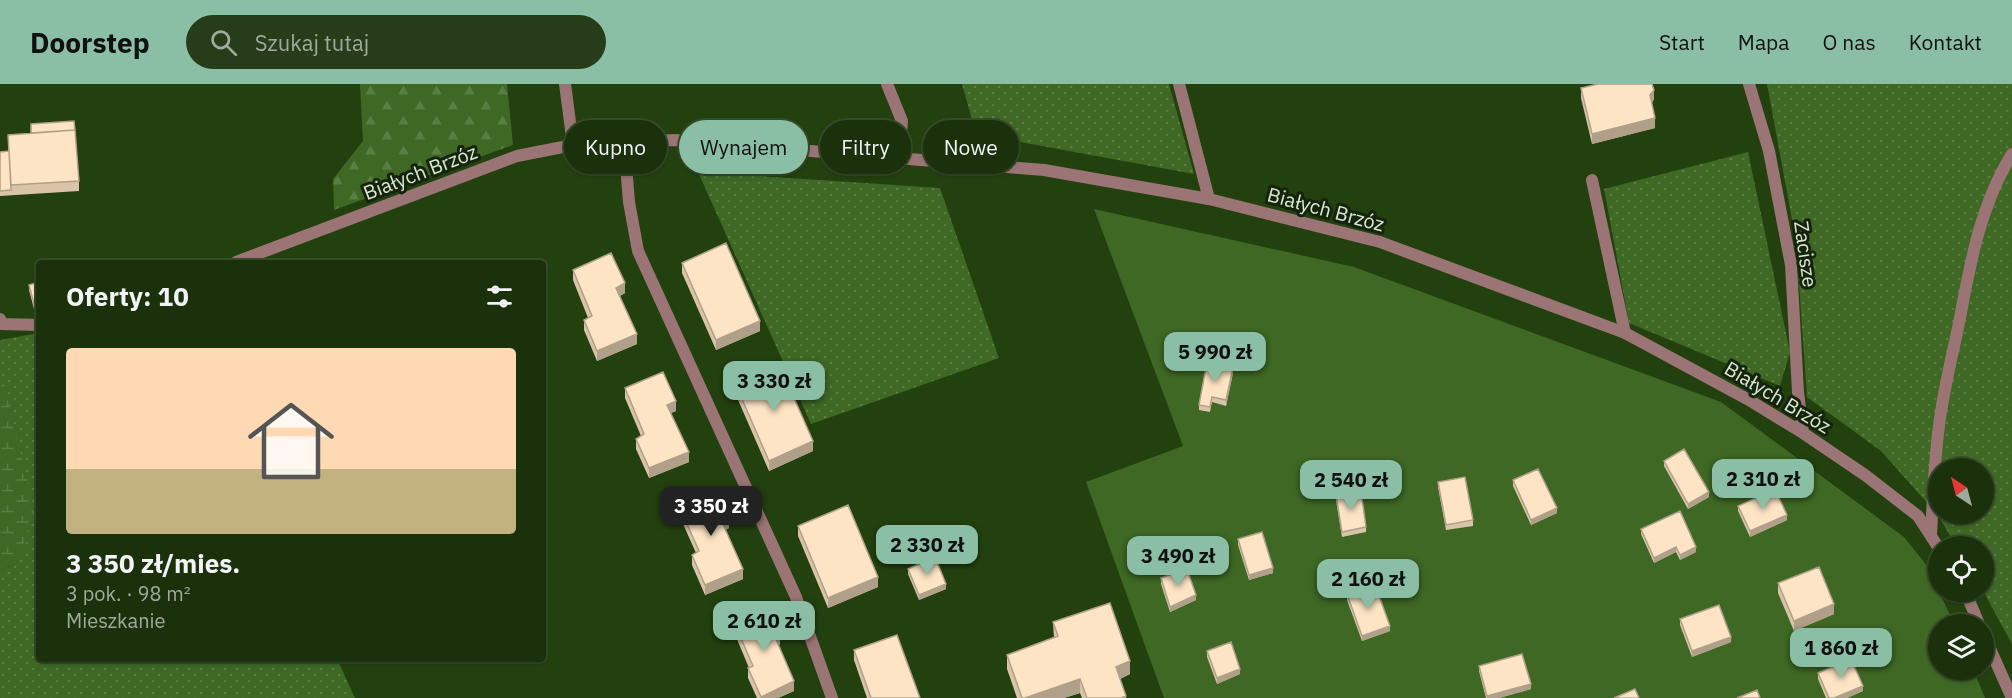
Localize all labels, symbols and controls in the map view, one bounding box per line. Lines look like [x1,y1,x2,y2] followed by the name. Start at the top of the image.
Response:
[186,15,606,69] search box
[30,24,150,61] text: Doorstep
[207,26,240,59] icon: search
[255,28,369,57] text: Szukaj tutaj
[1659,28,1705,56] text: Start
[1738,28,1790,56] text: Mapa
[1823,28,1876,56] text: O nas
[1909,28,1982,56] text: Kontakt
[564,120,667,174] chip: Kupno
[679,120,808,174] chip: Wynajem
[820,120,911,174] chip: Filtry
[923,120,1019,174] chip: Nowe
[359,138,481,206] street label: Białych Brzóz
[1265,180,1387,238] street label: Białych Brzóz
[1788,219,1824,289] street label: Zacisze
[66,279,189,313] text: Oferty: 10
[483,280,516,313] icon: filters
[1153,332,1277,383] pin: 5 990 zł
[1178,338,1252,365] text: 5 990 zł
[1720,355,1836,439] street label: Białych Brzóz
[712,361,836,412] pin: 3 330 zł
[737,367,811,394] text: 3 330 zł
[237,387,345,495] icon: home
[1928,458,1994,524] north arrow
[1928,458,1994,680] map controls
[1701,459,1825,510] pin: 2 310 zł
[1289,460,1413,511] pin: 2 540 zł
[1726,465,1800,492] text: 2 310 zł
[1314,466,1388,493] text: 2 540 zł
[649,486,773,537] pin: 3 350 zł
[674,492,748,519] text: 3 350 zł
[865,525,989,576] pin: 2 330 zł
[890,531,964,558] text: 2 330 zł
[1116,536,1240,587] pin: 3 490 zł
[1928,536,1994,602] button: locate
[1141,542,1215,569] text: 3 490 zł
[66,546,240,580] text: 3 350 zł/mies.
[1306,559,1430,610] pin: 2 160 zł
[1331,565,1405,592] text: 2 160 zł
[66,580,191,607] text: 3 pok. · 98 m²
[702,601,826,652] pin: 2 610 zł
[66,607,166,634] text: Mieszkanie
[727,607,801,634] text: 2 610 zł
[1928,614,1994,680] button: layers
[1779,628,1903,679] pin: 1 860 zł
[1804,634,1878,661] text: 1 860 zł

